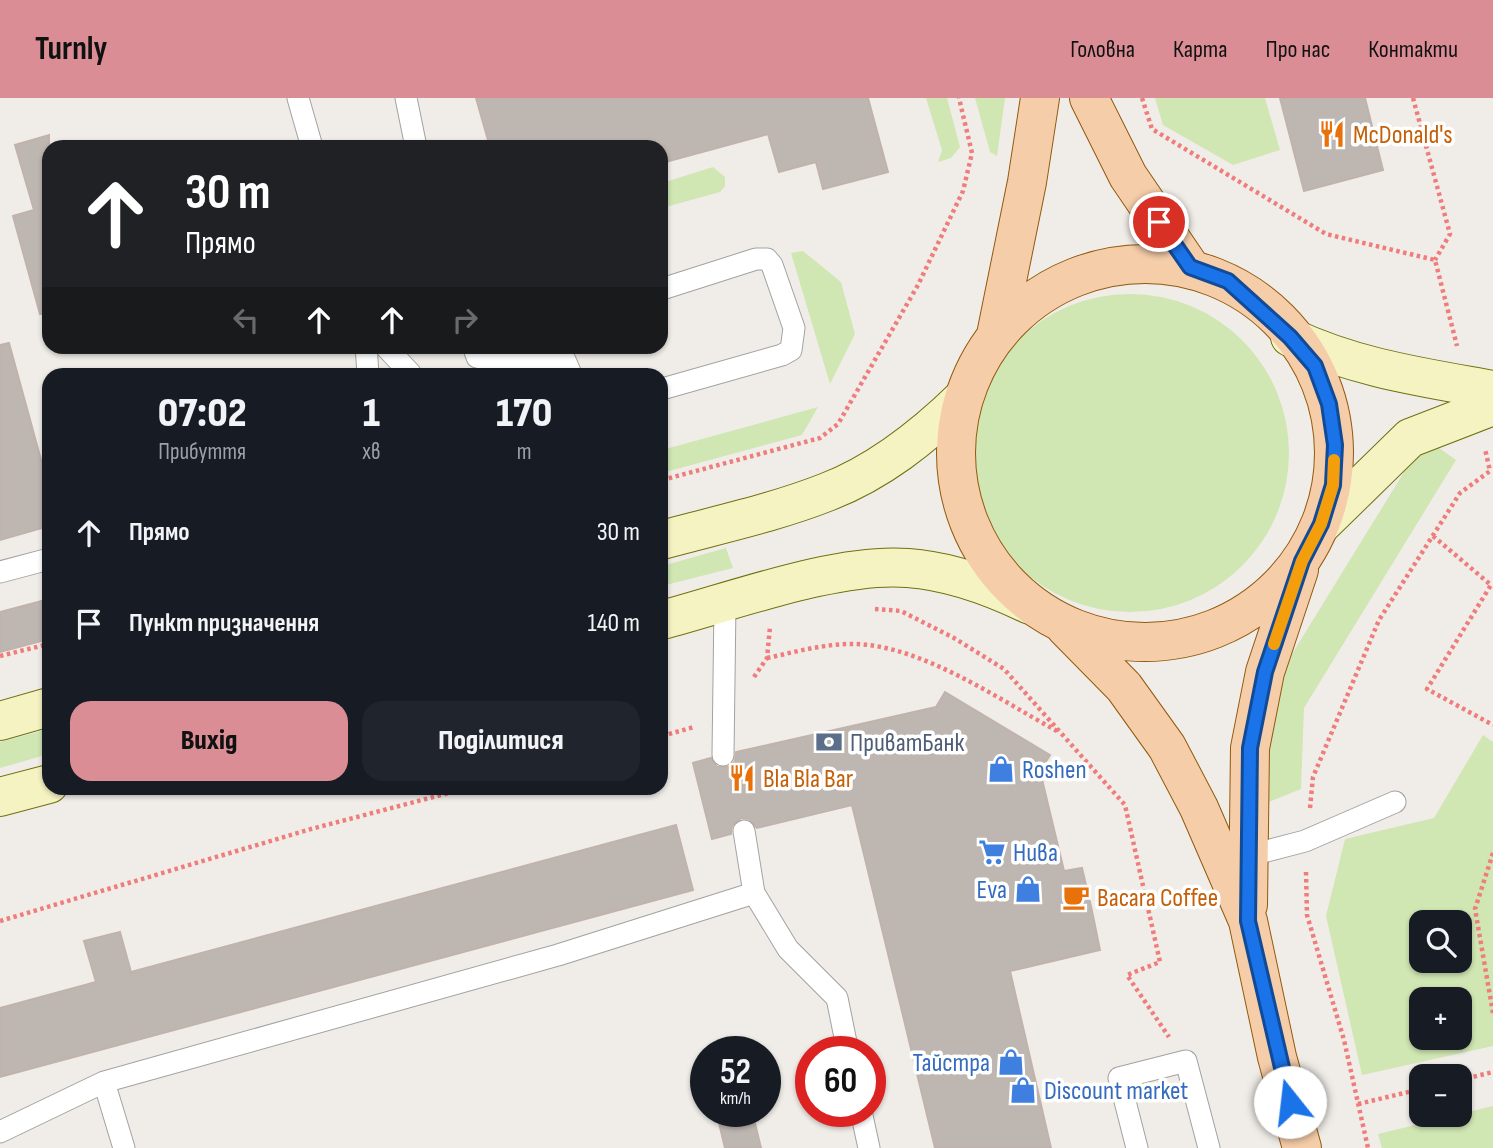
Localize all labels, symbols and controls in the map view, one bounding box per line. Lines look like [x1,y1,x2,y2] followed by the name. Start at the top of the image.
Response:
[35,29,107,69] text: Turnly
[1070,35,1135,64] text: Головна
[1173,35,1227,64] text: Карта
[1265,35,1330,64] text: Про нас
[1368,35,1458,64] text: Контакти
[1317,119,1347,149] restaurant icon: McDonald's
[1353,120,1453,151] place label: McDonald's
[185,164,270,223] text: 30 m
[70,168,161,259] icon: ahead
[1129,192,1189,252] pin
[1140,203,1178,241] icon: arrive
[185,224,256,263] text: Прямо
[227,301,265,339] icon: left
[300,301,338,339] icon: ahead
[373,301,411,339] icon: ahead
[446,301,484,339] icon: right
[158,388,247,439] text: 07:02
[363,388,380,439] text: 1
[496,388,552,439] text: 170
[158,438,246,466] text: Прибуття
[362,438,380,466] text: хв
[517,438,532,466] text: m
[70,514,108,552] icon: ahead
[129,517,190,548] text: Прямо
[597,517,640,548] text: 30 m
[70,605,108,643] icon: arrive
[129,608,319,639] text: Пункт призначення
[588,608,640,639] text: 140 m
[70,701,348,781] button: Вихід
[362,701,640,781] button: Поділитися
[814,727,844,757] bank icon: ПриватБанк
[850,728,964,759] place label: ПриватБанк
[986,754,1016,784] shop icon: Roshen
[1022,755,1087,786] place label: Roshen
[727,763,757,793] restaurant icon: Bla Bla Bar
[763,764,854,795] place label: Bla Bla Bar
[977,837,1007,867] supermarket icon: Нива
[1013,838,1058,869] place label: Нива
[1013,874,1043,904] shop icon: Eva
[977,875,1007,906] place label: Eva
[1061,882,1091,912] cafe icon: Bacara Coffee
[1097,883,1218,914] place label: Bacara Coffee
[1409,910,1472,1127] map controls
[1409,910,1472,973] button: search
[1409,987,1472,1050] button: +
[795,1036,886,1127] speed limit sign: 60
[996,1047,1026,1077] shop icon: Тайстра
[913,1048,990,1079] place label: Тайстра
[720,1051,751,1094] text: 52
[1409,1064,1472,1127] button: −
[1253,1065,1327,1139] position arrow
[1008,1075,1038,1105] shop icon: Discount market
[1044,1076,1188,1107] place label: Discount market
[720,1088,751,1109] text: km/h

